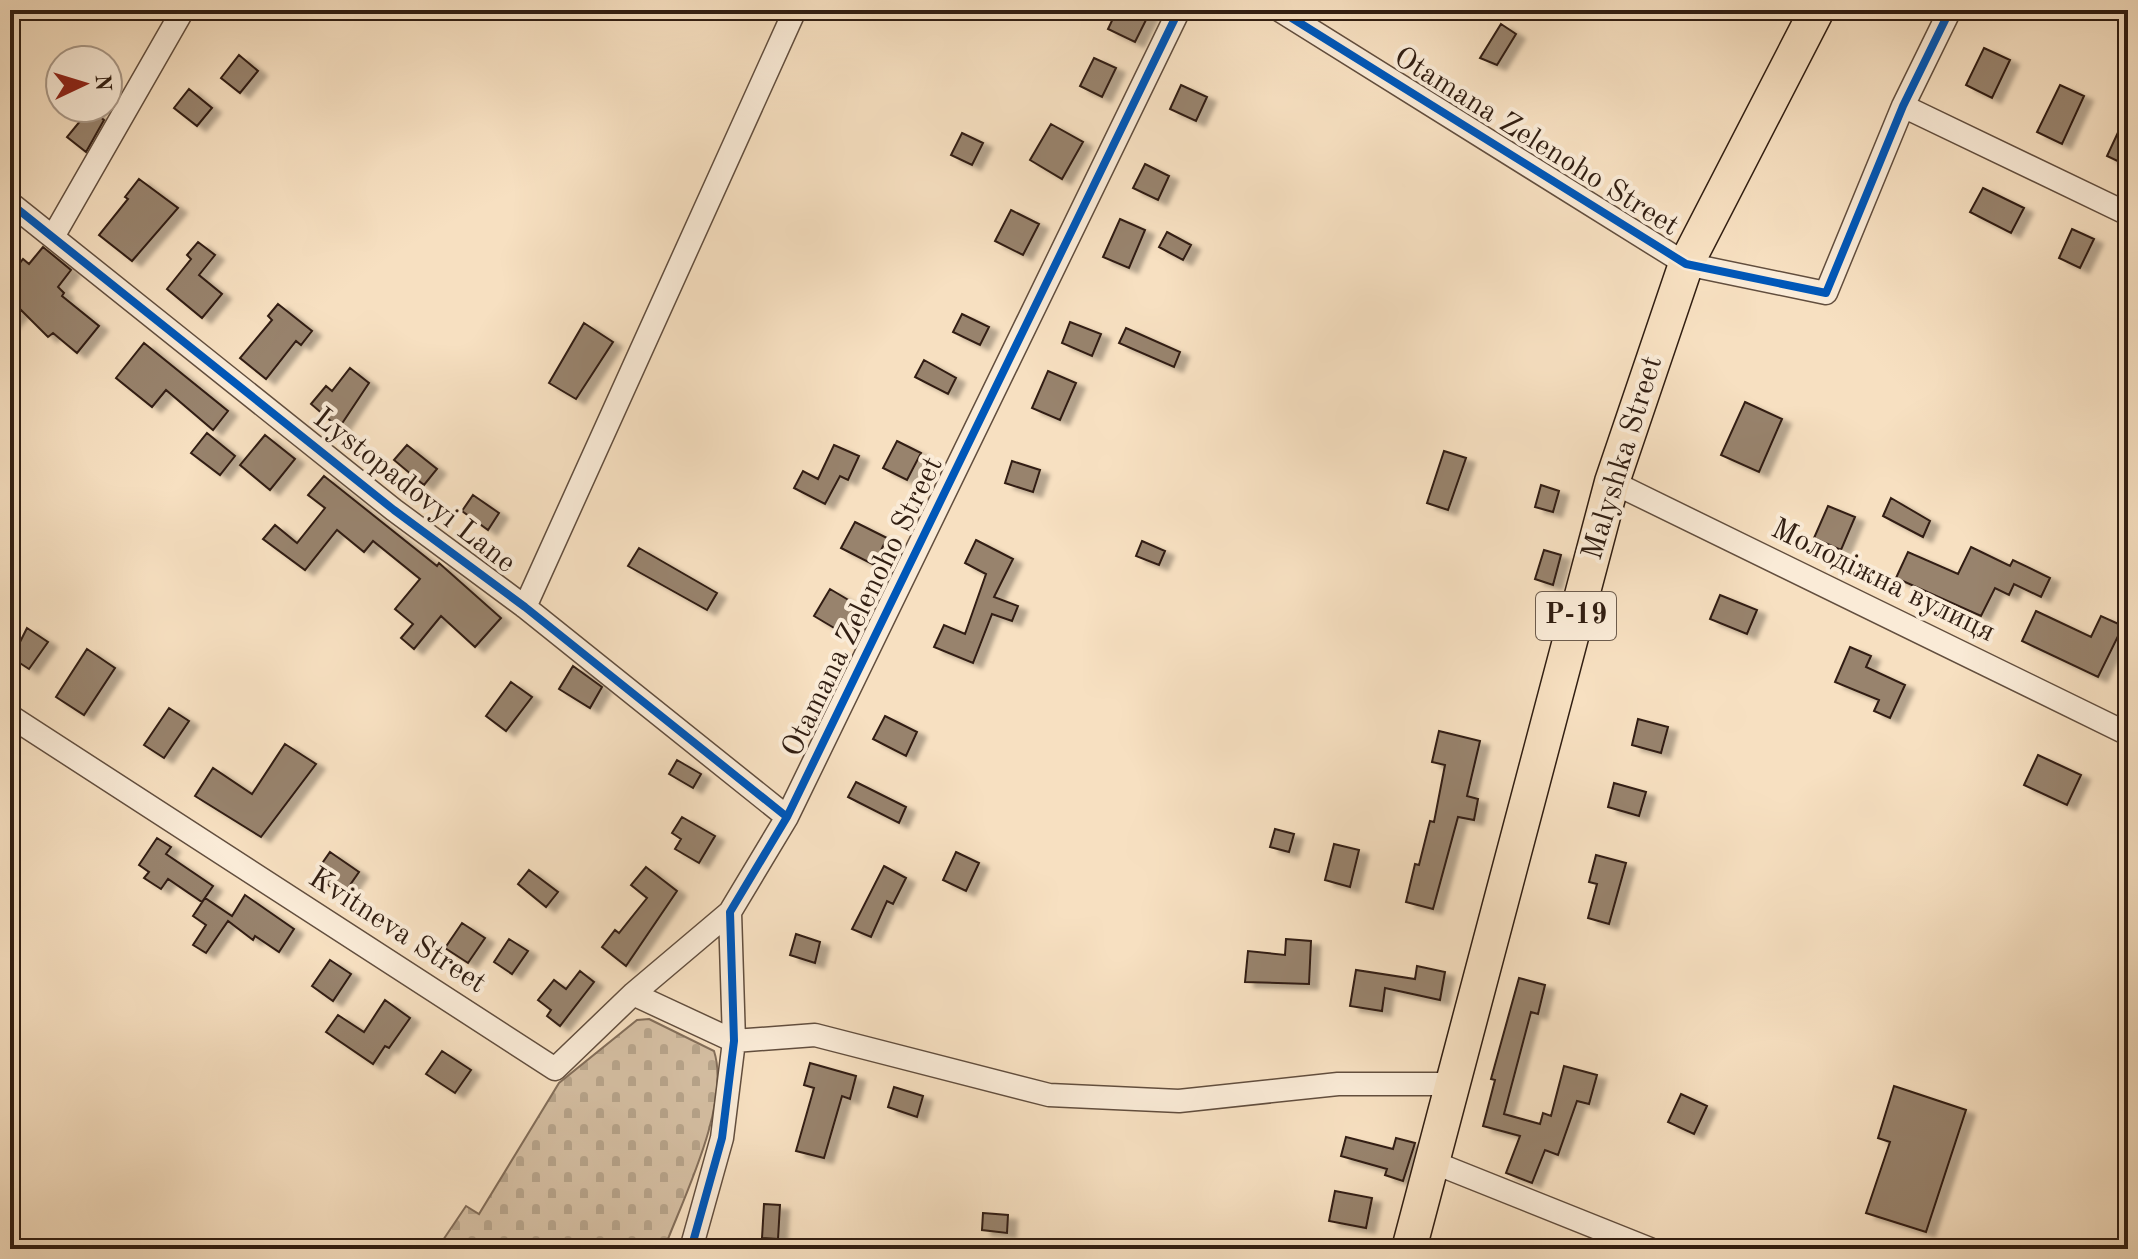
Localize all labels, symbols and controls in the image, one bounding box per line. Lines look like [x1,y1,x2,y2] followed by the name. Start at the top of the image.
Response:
[1388,42,1684,242] street label: Otamana Zelenoho Street
[44,44,124,124] north arrow
[90,74,114,92] text: N
[1578,352,1668,564] street label: Malyshka Street
[307,403,521,579] street label: Lystopadovyi Lane
[777,452,949,762] street label: Otamana Zelenoho Street
[1766,514,2000,648] street label: Молодіжна вулиця
[1536,592,1616,640] road number: Р-19
[303,863,491,999] street label: Kvitneva Street

